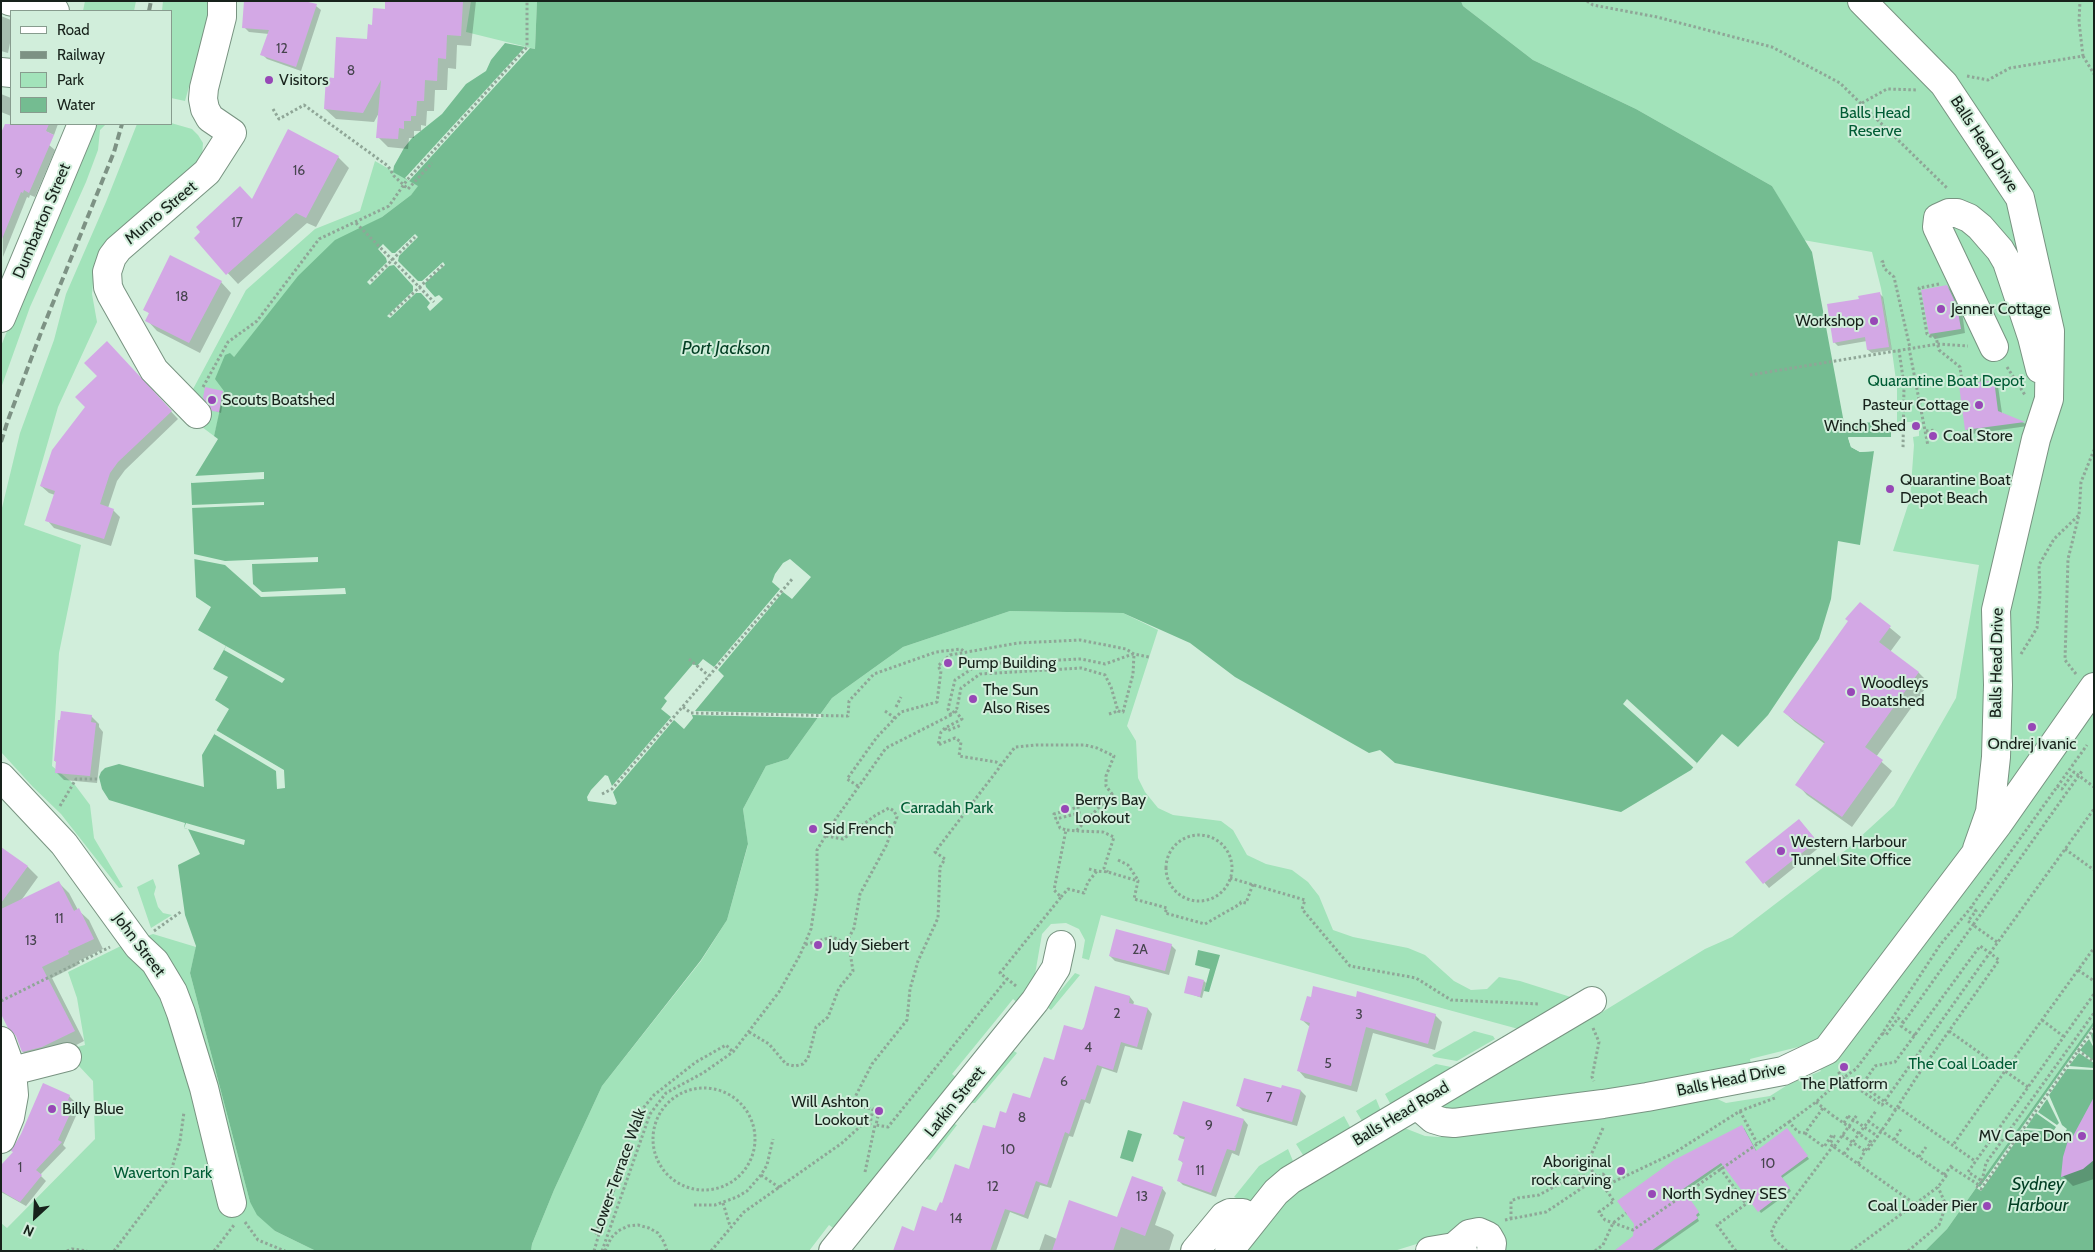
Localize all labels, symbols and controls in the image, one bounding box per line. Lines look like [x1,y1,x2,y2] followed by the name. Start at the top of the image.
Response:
[10,10,172,125] legend
[57,21,90,39] text: Road
[276,41,288,57] house number: 12
[57,46,105,64] text: Railway
[347,63,355,79] house number: 8
[279,70,329,90] place label: Visitors
[57,71,84,89] text: Park
[263,74,275,86] marker: Visitors
[1946,93,2022,195] street label: Balls Head Drive
[57,96,95,114] text: Water
[1840,103,1910,141] park label: Balls Head Reserve
[9,160,75,282] street label: Dumbarton Street
[293,163,305,179] house number: 16
[15,166,23,182] house number: 9
[121,177,201,249] street label: Munro Street
[231,215,243,231] house number: 17
[175,289,189,305] house number: 18
[1951,299,2051,319] place label: Jenner Cottage
[1935,303,1947,315] marker: Jenner Cottage
[1795,311,1864,331] place label: Workshop
[1868,315,1880,327] marker: Workshop
[682,338,770,360] water label: Port Jackson
[1868,371,2024,391] park label: Quarantine Boat Depot
[222,390,335,410] place label: Scouts Boatshed
[206,394,218,406] marker: Scouts Boatshed
[1862,395,1969,415] place label: Pasteur Cottage
[1973,399,1985,411] marker: Pasteur Cottage
[1824,416,1906,436] place label: Winch Shed
[1910,420,1922,432] marker: Winch Shed
[1943,426,2013,446] place label: Coal Store
[1927,430,1939,442] marker: Coal Store
[1900,470,2011,508] place label: Quarantine Boat Depot Beach
[1884,483,1896,495] marker: Quarantine Boat Depot Beach
[1986,608,2008,718] street label: Balls Head Drive
[958,653,1056,673] place label: Pump Building
[942,657,954,669] marker: Pump Building
[1861,673,1928,711] place label: Woodleys Boatshed
[983,680,1050,718] place label: The Sun Also Rises
[1845,686,1857,698] marker: Woodleys Boatshed
[967,693,979,705] marker: The Sun Also Rises
[2026,721,2038,733] marker: Ondrej Ivanic
[1987,734,2077,754] place label: Ondrej Ivanic
[1075,790,1146,828] place label: Berrys Bay Lookout
[901,798,993,818] park label: Carradah Park
[1059,803,1071,815] marker: Berrys Bay Lookout
[823,819,894,839] place label: Sid French
[807,823,819,835] marker: Sid French
[1791,832,1911,870] place label: Western Harbour Tunnel Site Office
[1775,845,1787,857] marker: Western Harbour Tunnel Site Office
[109,909,169,981] street label: John Street
[54,911,64,927] house number: 11
[25,933,37,949] house number: 13
[828,935,909,955] place label: Judy Siebert
[812,939,824,951] marker: Judy Siebert
[1132,942,1148,958] house number: 2A
[1113,1006,1121,1022] house number: 2
[1355,1007,1363,1023] house number: 3
[1084,1040,1092,1056] house number: 4
[1909,1054,2017,1074] park label: The Coal Loader
[1324,1056,1332,1072] house number: 5
[1675,1059,1787,1101] street label: Balls Head Drive
[1838,1061,1850,1073] marker: The Platform
[921,1063,989,1141] street label: Larkin Street
[1060,1074,1068,1090] house number: 6
[1800,1074,1888,1094] place label: The Platform
[1349,1078,1453,1150] street label: Balls Head Road
[1265,1090,1273,1106] house number: 7
[791,1092,869,1130] place label: Will Ashton Lookout
[62,1099,124,1119] place label: Billy Blue
[46,1103,58,1115] marker: Billy Blue
[873,1105,885,1117] marker: Will Ashton Lookout
[587,1106,651,1236] street label: Lower-Terrace Walk
[1018,1110,1026,1126] house number: 8
[1205,1118,1213,1134] house number: 9
[1978,1126,2072,1146] place label: MV Cape Don
[2076,1130,2088,1142] marker: MV Cape Don
[1001,1142,1015,1158] house number: 10
[1531,1152,1611,1190] place label: Aboriginal rock carving
[1761,1156,1775,1172] house number: 10
[18,1160,22,1176] house number: 1
[114,1163,212,1183] park label: Waverton Park
[1195,1163,1205,1179] house number: 11
[1615,1165,1627,1177] marker: Aboriginal rock carving
[2008,1174,2068,1216] water label: Sydney Harbour
[987,1179,999,1195] house number: 12
[1662,1184,1787,1204] place label: North Sydney SES
[1646,1188,1658,1200] marker: North Sydney SES
[1136,1189,1148,1205] house number: 13
[10,1192,60,1242] north arrow
[1868,1196,1977,1216] place label: Coal Loader Pier
[1981,1200,1993,1212] marker: Coal Loader Pier
[950,1211,962,1227] house number: 14
[20,1220,37,1241] text: N

